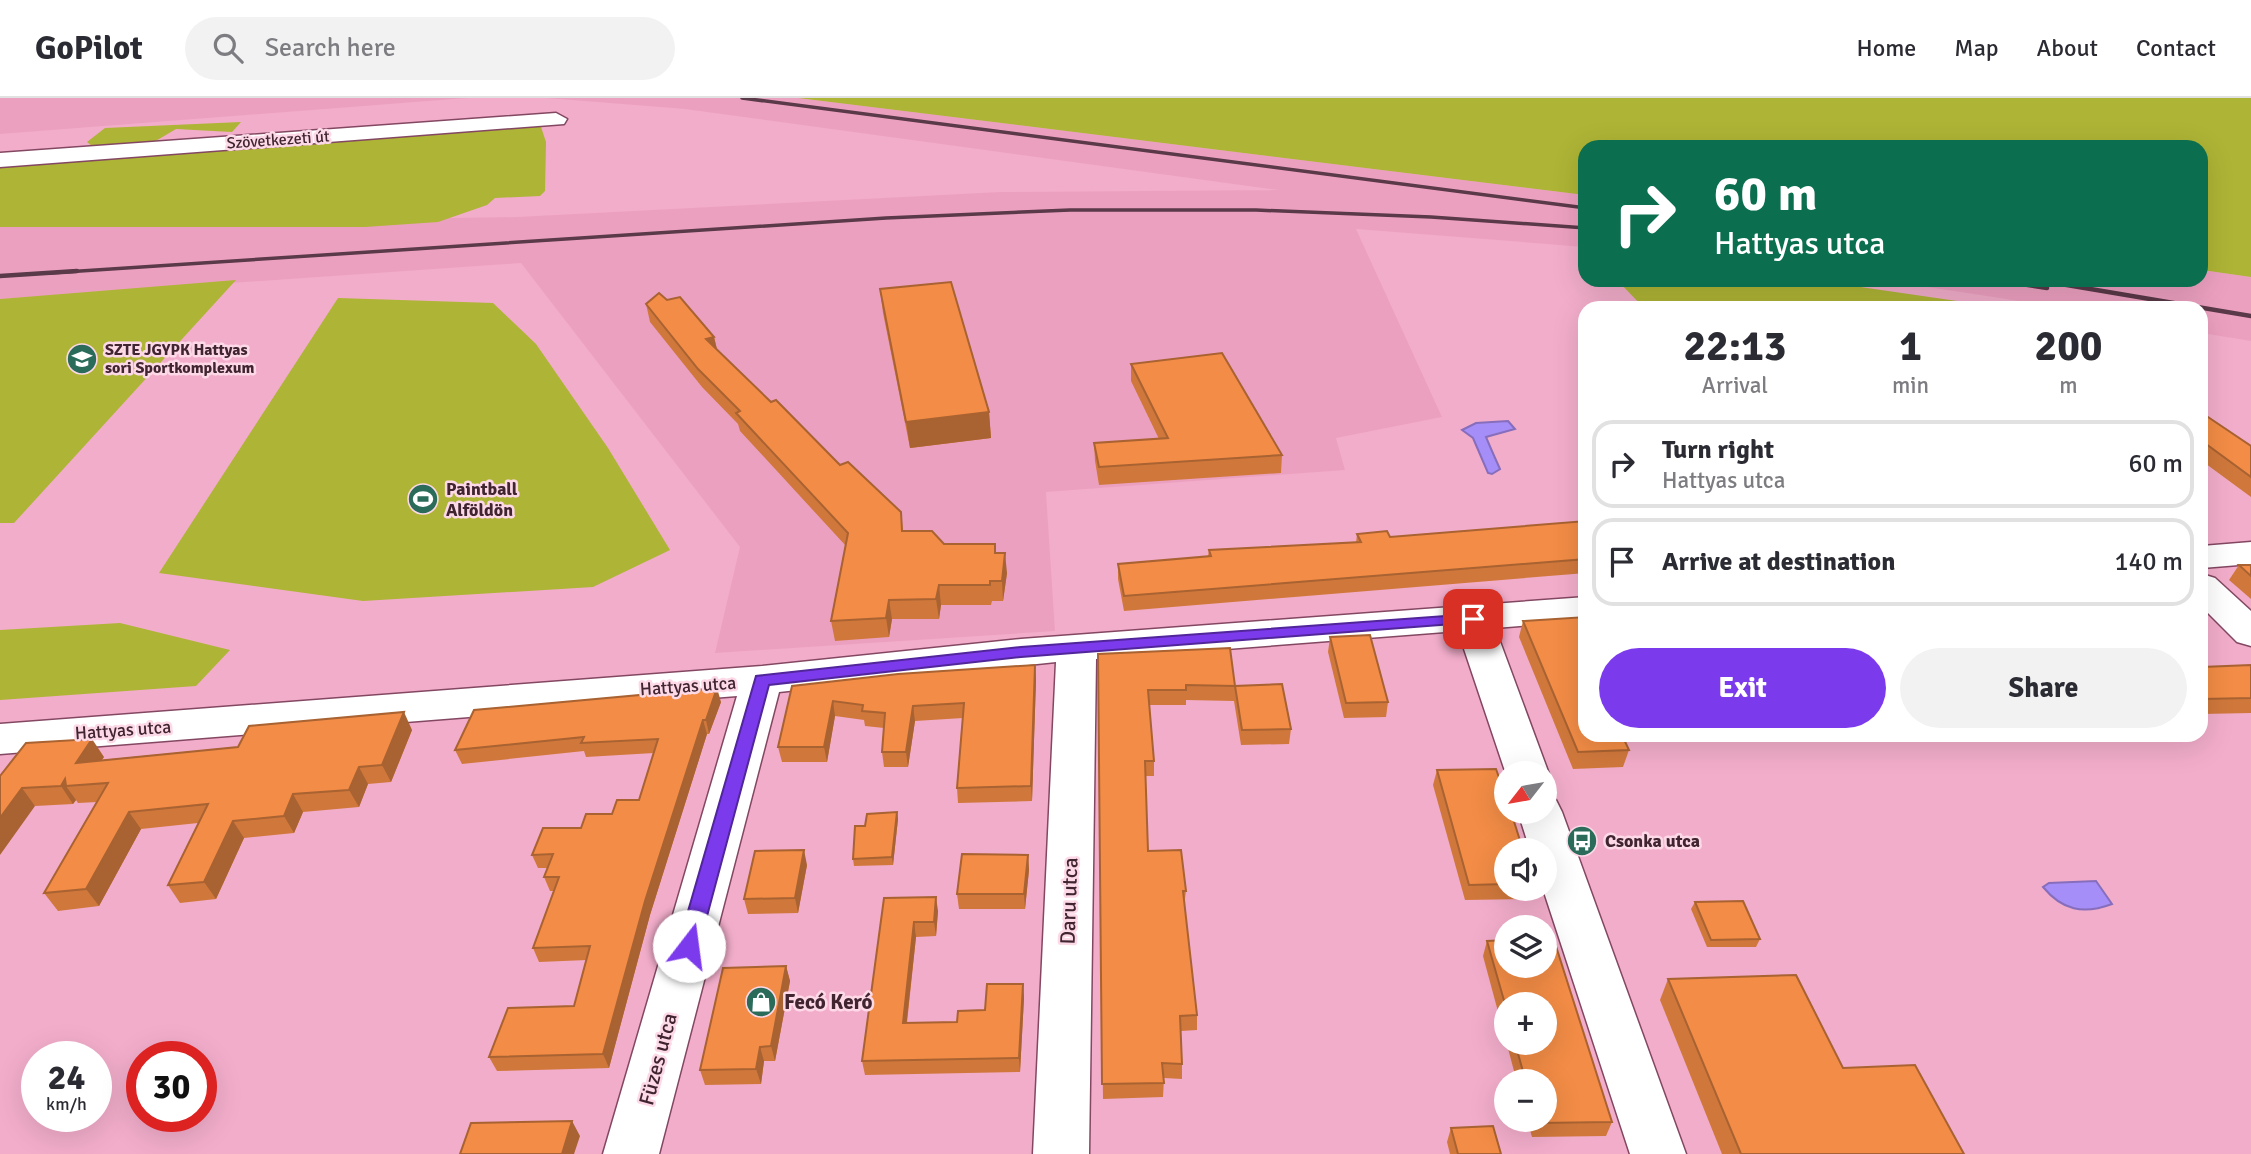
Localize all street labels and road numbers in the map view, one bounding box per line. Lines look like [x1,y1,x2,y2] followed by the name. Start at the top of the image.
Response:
[226,126,331,154] street label: Szövetkezeti út
[639,672,737,700] street label: Hattyas utca
[74,716,172,744] street label: Hattyas utca
[1054,857,1084,945] street label: Daru utca
[633,1010,683,1108] street label: Füzes utca

